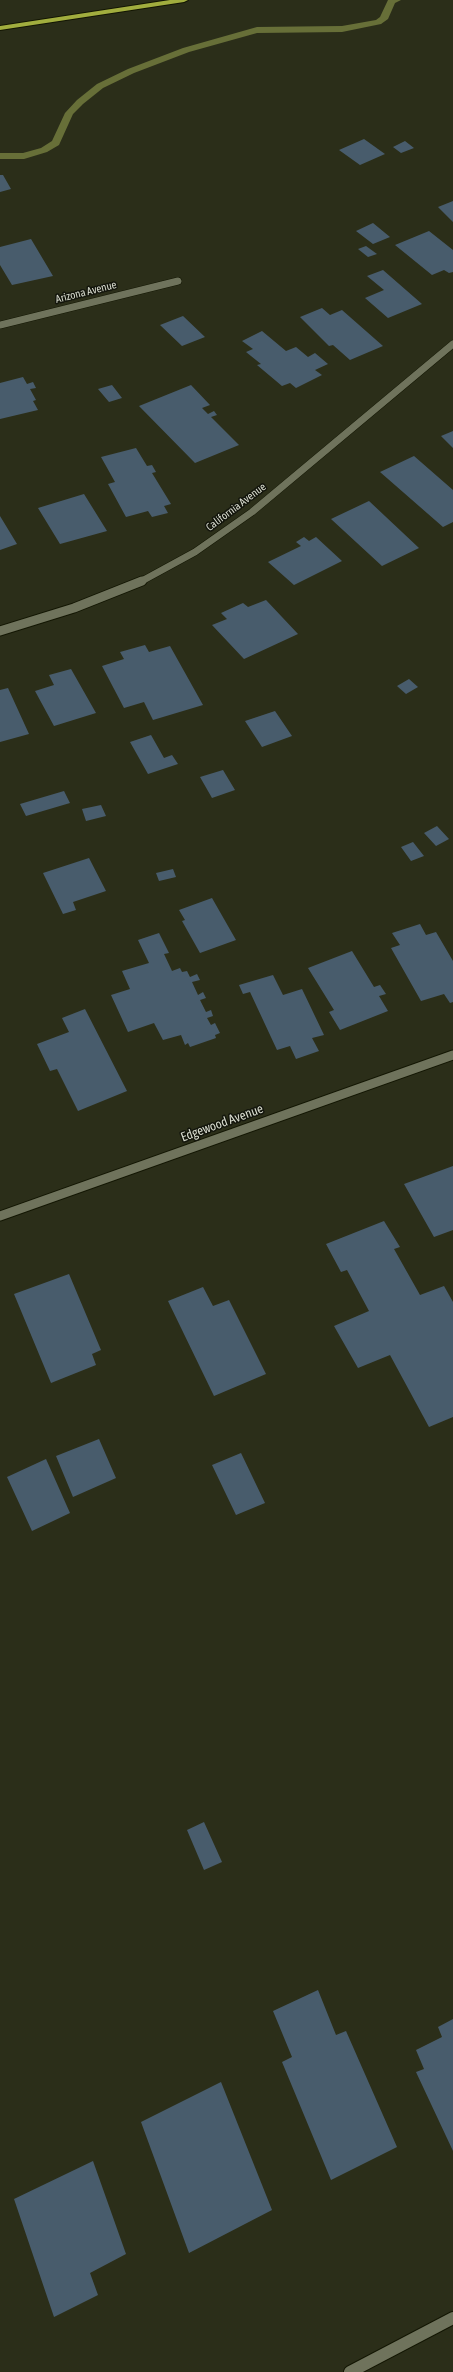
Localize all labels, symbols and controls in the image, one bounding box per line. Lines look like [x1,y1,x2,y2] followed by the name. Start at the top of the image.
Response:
[54,278,118,306] street label: Arizona Avenue
[203,480,269,534] street label: California Avenue
[179,1101,265,1145] street label: Edgewood Avenue

